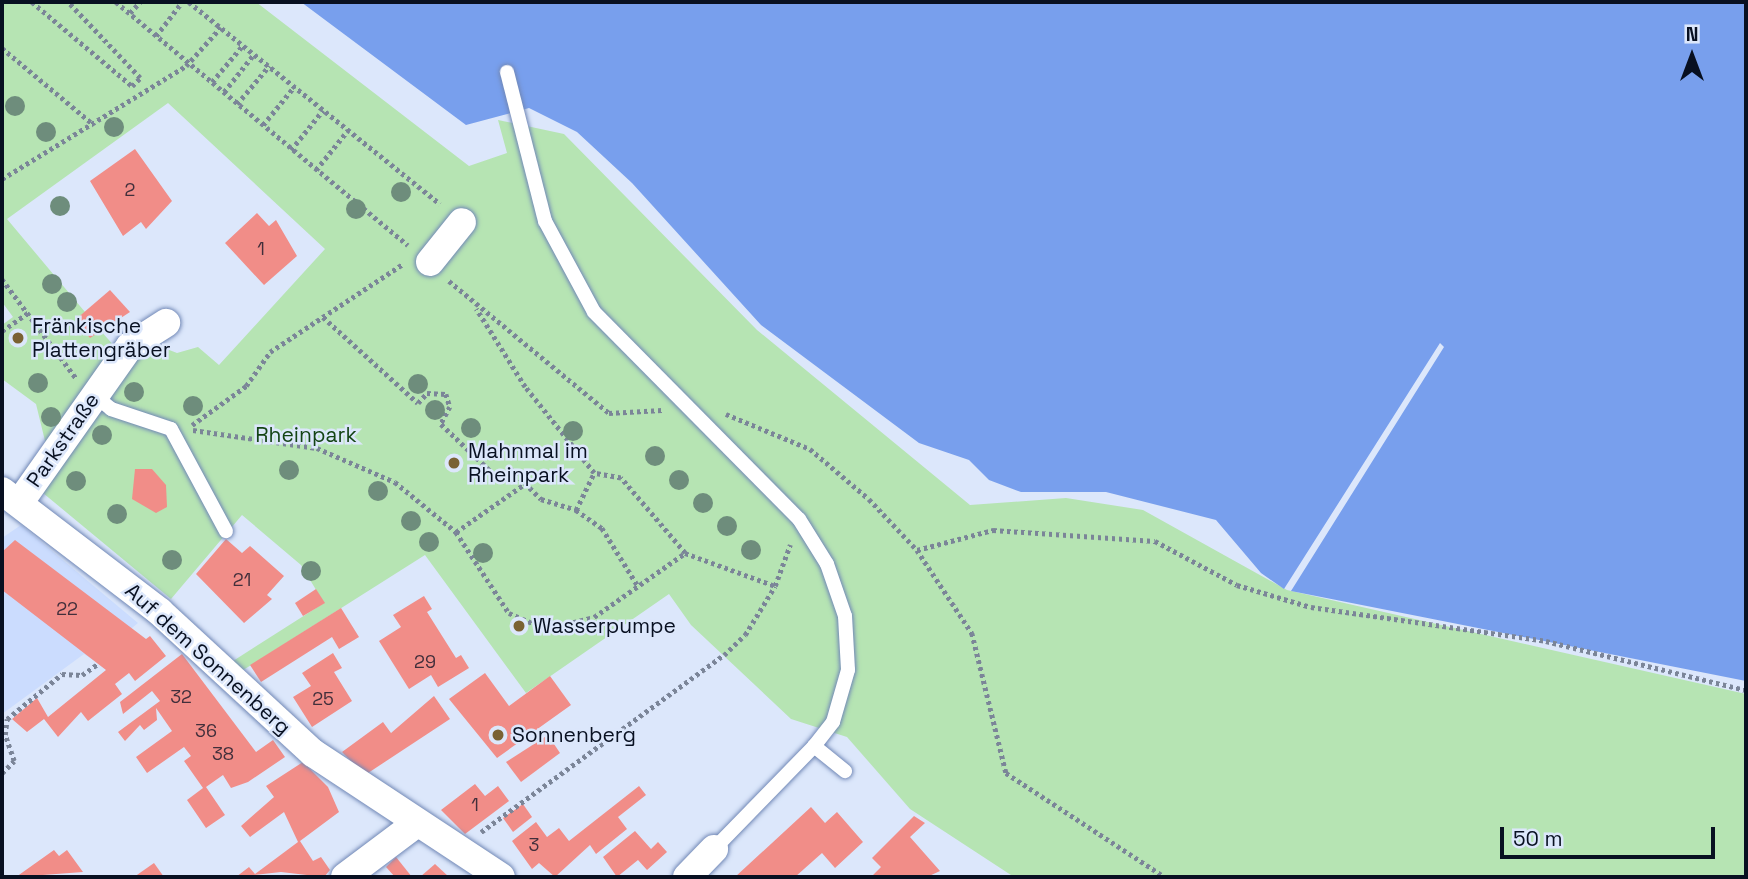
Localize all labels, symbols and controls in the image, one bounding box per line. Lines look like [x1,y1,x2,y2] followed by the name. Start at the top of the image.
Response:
[1657,21,1727,91] north arrow
[1686,22,1698,47] text: N
[125,179,135,201] house number: 2
[257,238,265,260] house number: 1
[32,313,171,363] place label: Fränkische Plattengräber
[10,330,26,346] marker: Fränkische Plattengräber
[21,388,105,492] street label: Parkstraße
[255,422,357,448] park label: Rheinpark
[468,438,588,488] place label: Mahnmal im Rheinpark
[446,455,462,471] marker: Mahnmal im Rheinpark
[233,569,251,591] house number: 21
[120,578,296,740] street label: Auf dem Sonnenberg
[56,598,78,620] house number: 22
[533,613,676,639] place label: Wasserpumpe
[511,618,527,634] marker: Wasserpumpe
[414,651,436,673] house number: 29
[170,686,192,708] house number: 32
[312,688,334,710] house number: 25
[195,720,217,742] house number: 36
[512,722,636,748] place label: Sonnenberg
[490,727,506,743] marker: Sonnenberg
[212,743,234,765] house number: 38
[471,794,479,816] house number: 1
[1503,812,1718,856] scale bar
[1513,825,1563,852] text: 50 m
[529,834,539,856] house number: 3

